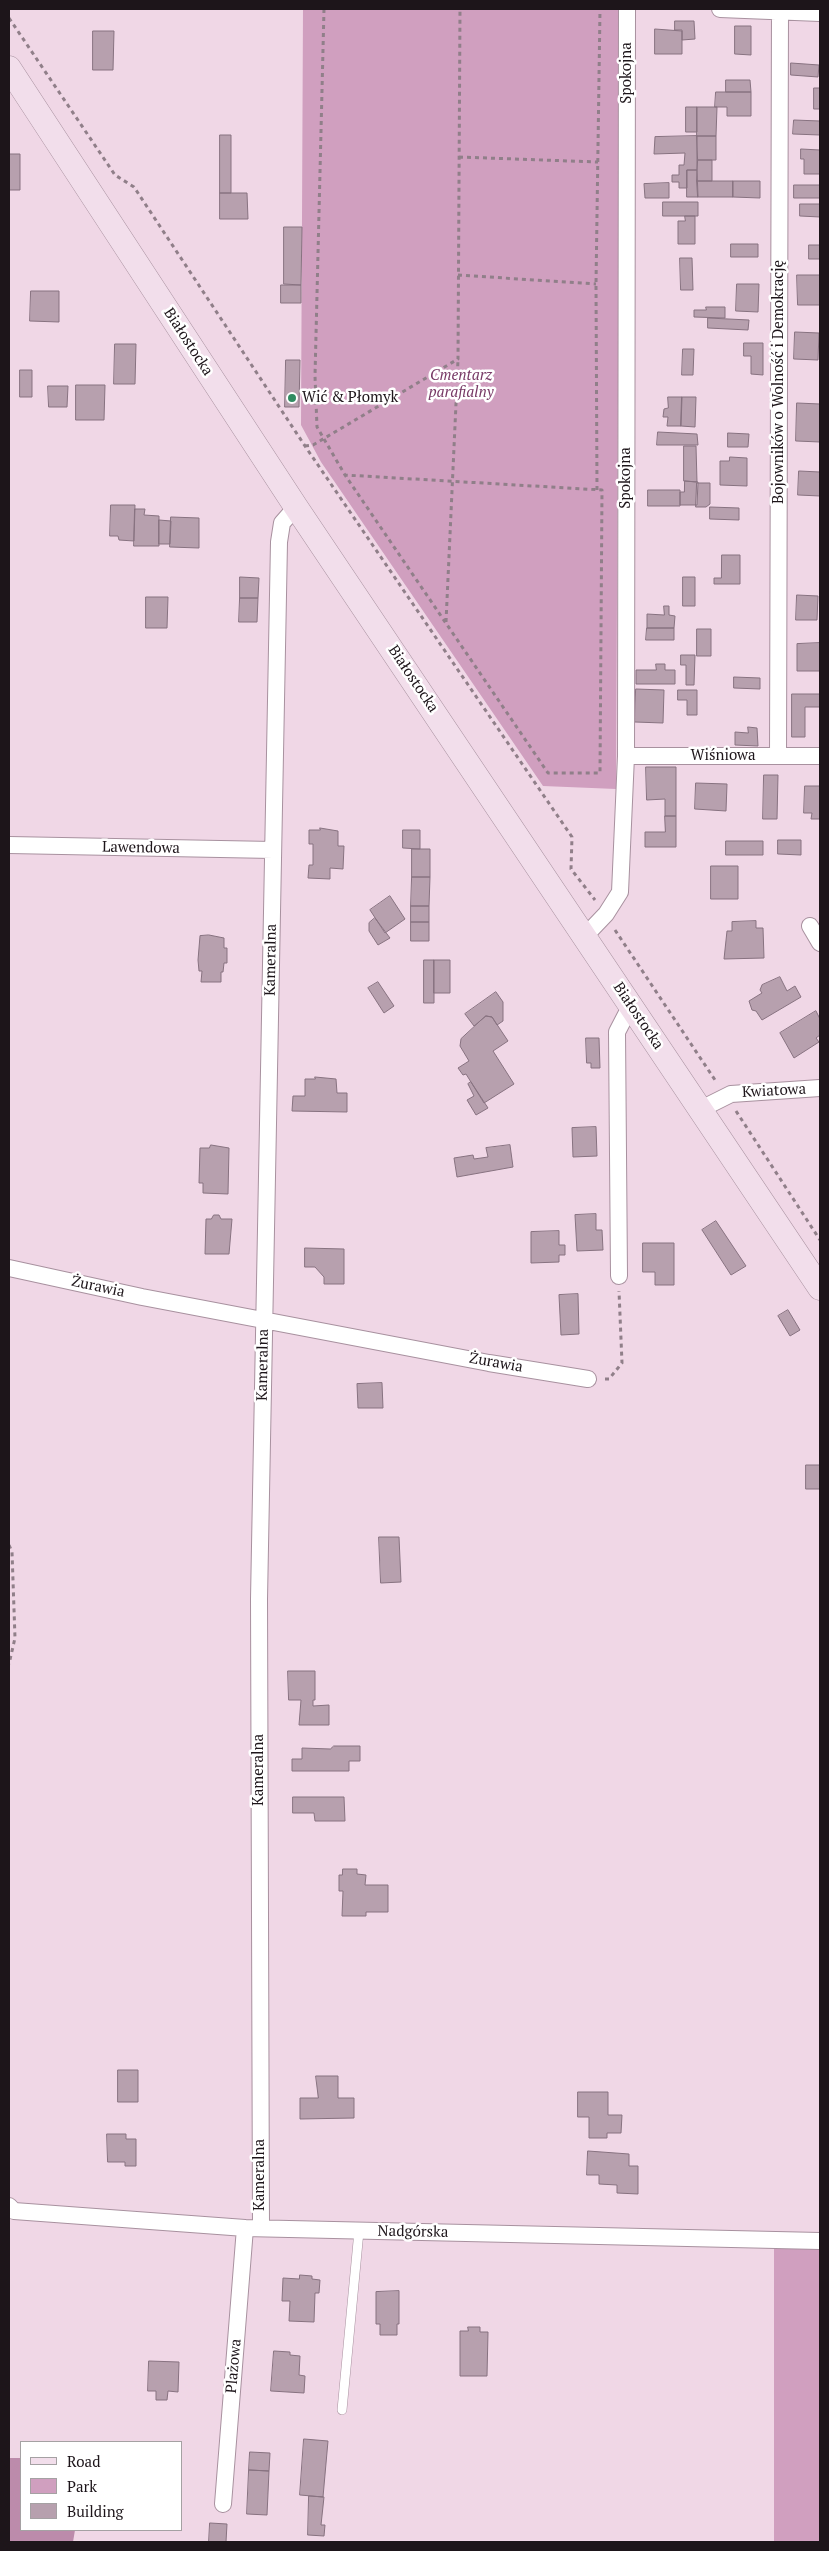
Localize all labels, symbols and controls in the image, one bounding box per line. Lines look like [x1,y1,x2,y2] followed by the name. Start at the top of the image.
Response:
[618,42,636,104] street label: Spokojna
[770,260,788,504] street label: Bojowników o Wolność i Demokrację
[159,305,217,379] street label: Białostocka
[428,367,494,402] park label: Cmentarz parafialny
[302,389,398,407] place label: Wić & Płomyk
[286,392,298,404] marker: Wić & Płomyk
[617,447,635,509] street label: Spokojna
[384,642,442,716] street label: Białostocka
[690,747,756,765] street label: Wiśniowa
[102,838,180,858] street label: Lawendowa
[261,924,281,996] street label: Kameralna
[609,979,667,1053] street label: Białostocka
[742,1080,806,1102] street label: Kwiatowa
[70,1273,126,1301] street label: Żurawia
[253,1329,273,1401] street label: Kameralna
[468,1349,524,1377] street label: Żurawia
[250,1734,268,1806] street label: Kameralna
[251,2139,269,2211] street label: Kameralna
[378,2222,448,2242] street label: Nadgórska
[223,2338,245,2394] street label: Plażowa
[20,2441,182,2531] legend
[67,2451,100,2471] text: Road
[67,2476,97,2496] text: Park
[67,2501,124,2521] text: Building

